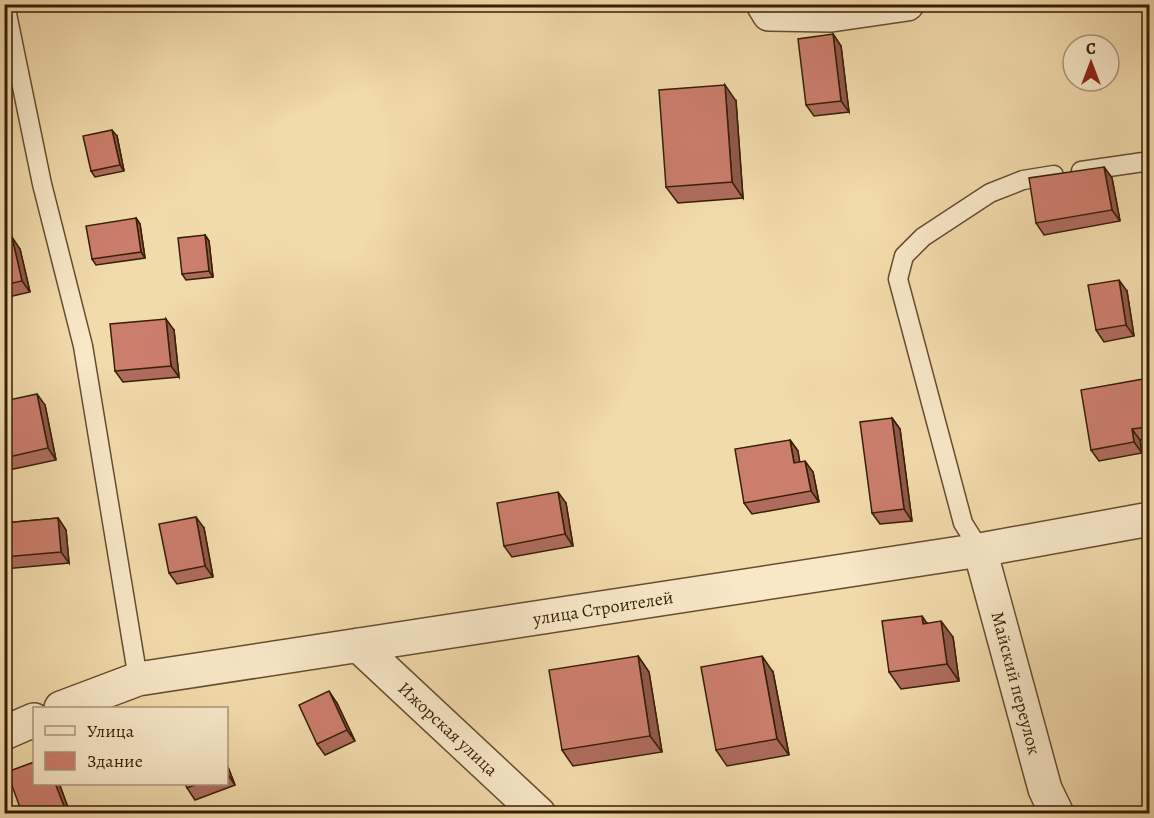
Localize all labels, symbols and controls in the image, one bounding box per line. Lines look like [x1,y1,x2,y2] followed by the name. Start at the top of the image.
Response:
[1061,33,1121,93] north arrow
[1086,38,1096,60] text: С
[530,585,675,631] street label: улица Строителей
[985,609,1047,757] street label: Майский переулок
[393,676,504,782] street label: Ижорская улица
[33,707,228,785] legend
[87,719,135,743] text: Улица
[87,749,143,773] text: Здание

